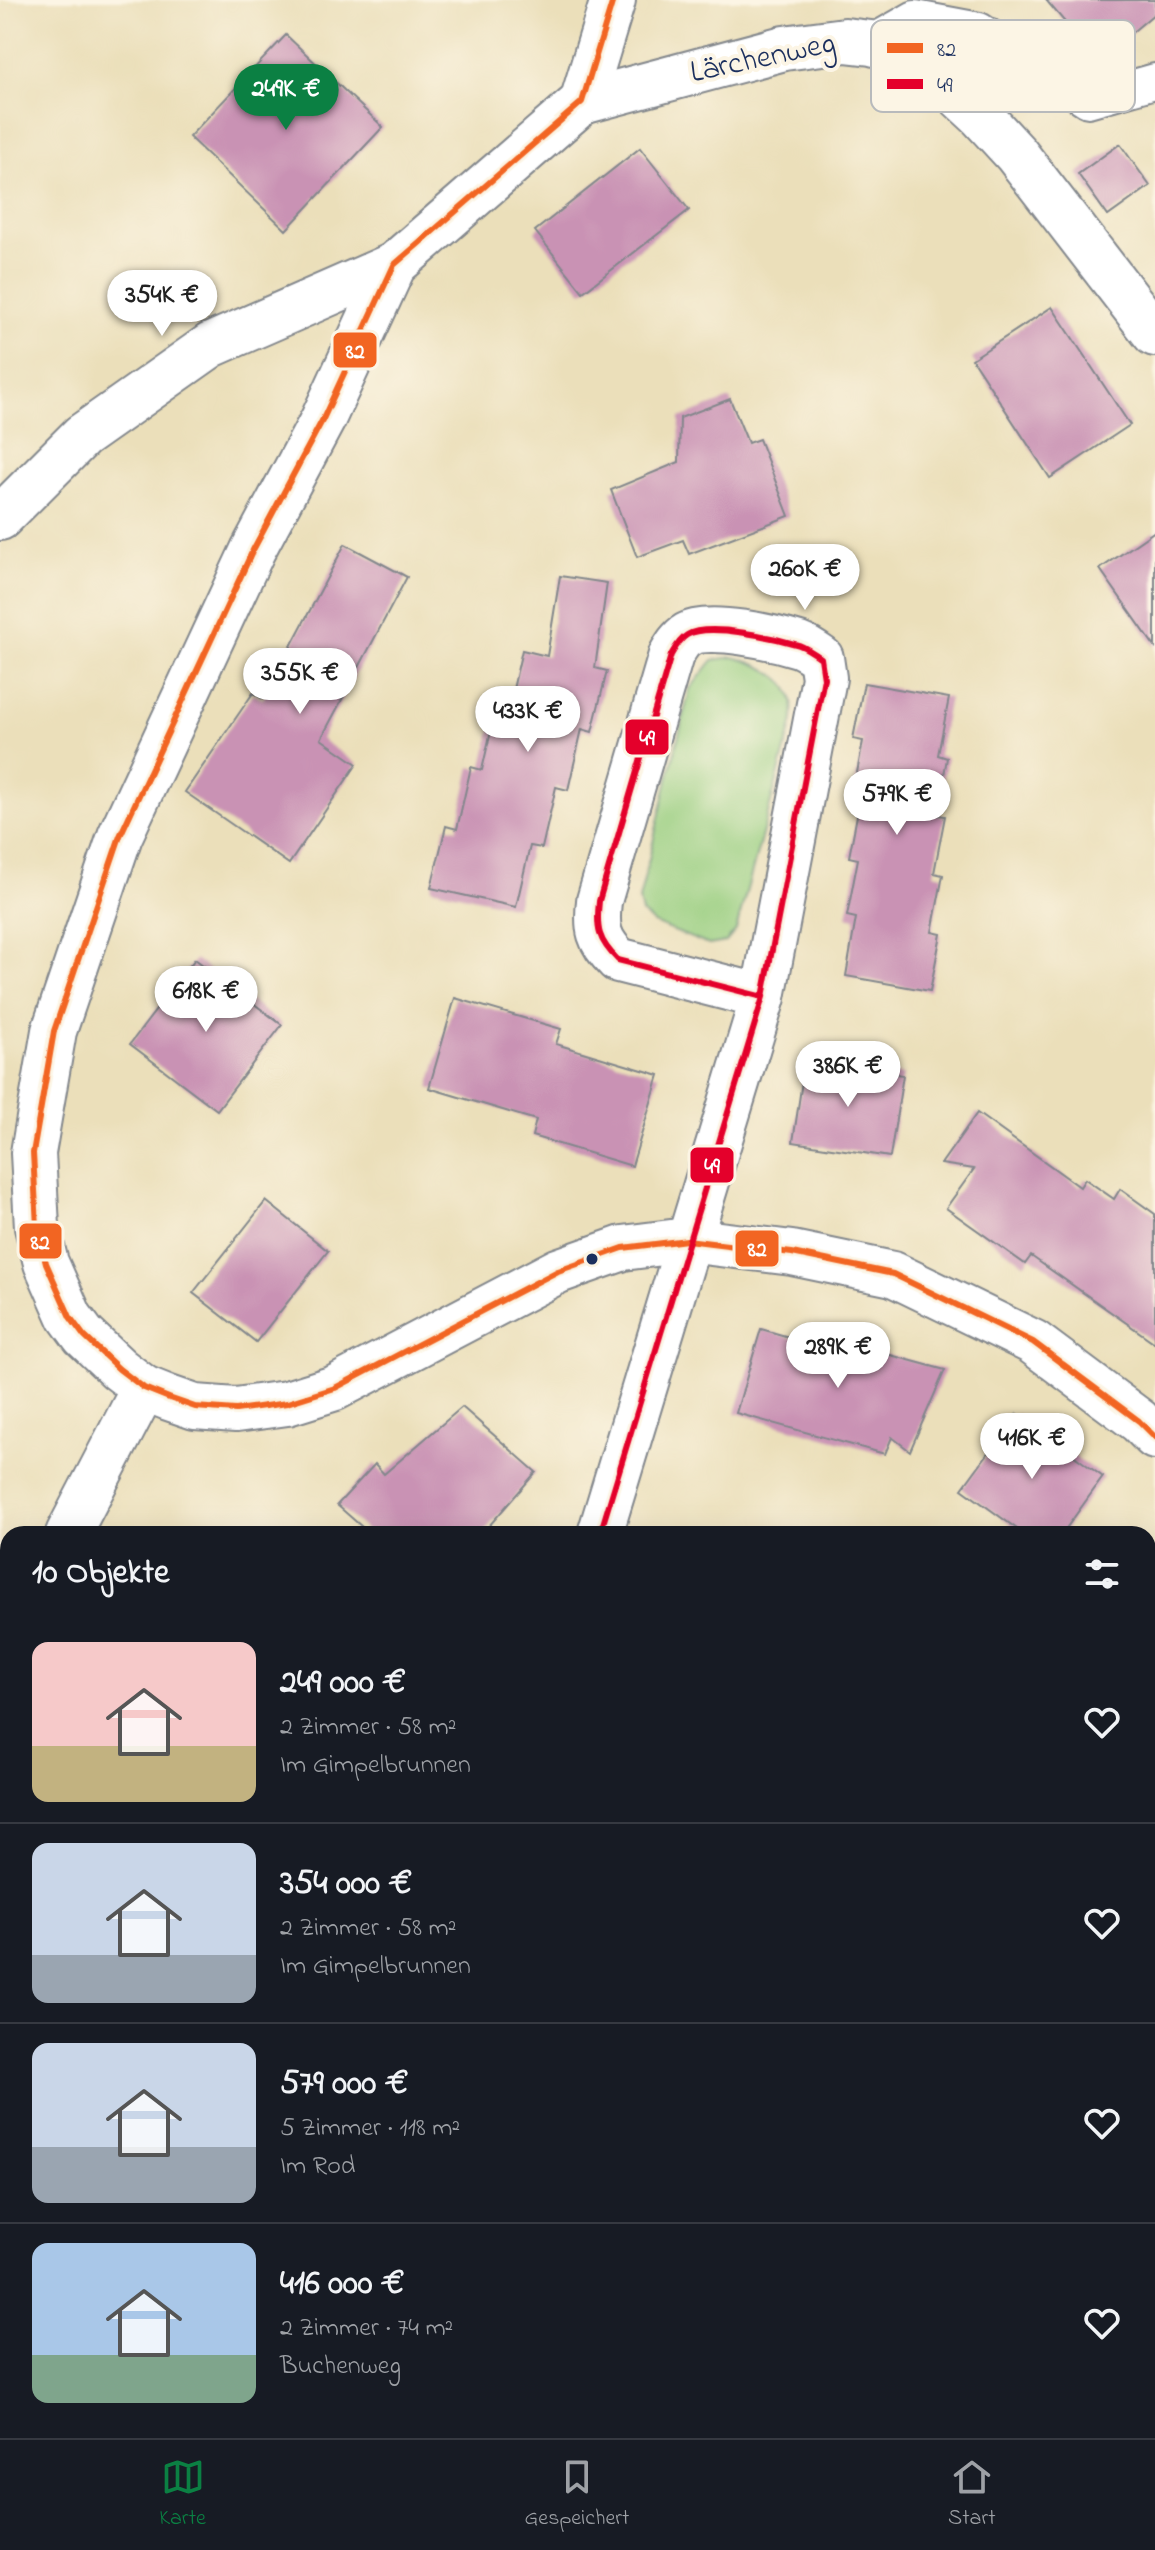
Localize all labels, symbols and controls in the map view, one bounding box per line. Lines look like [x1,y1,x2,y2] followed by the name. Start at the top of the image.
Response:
[871,20,1135,112] legend
[686,21,840,97] street label: Lärchenweg
[937,35,956,67] text: 82
[221,64,351,132] pin: 249K €
[252,71,320,109] text: 249K €
[937,71,953,103] text: 49
[97,270,227,338] pin: 354K €
[125,277,199,315] text: 354K €
[332,331,378,369] line badge: 82
[344,337,365,369] text: 82
[740,544,870,612] pin: 260K €
[769,551,841,589] text: 260K €
[235,648,365,716] pin: 355K €
[261,655,339,693] text: 355K €
[463,686,593,754] pin: 433K €
[493,693,563,731] text: 433K €
[624,718,670,756] line badge: 49
[639,724,655,756] text: 49
[832,769,962,837] pin: 579K €
[862,776,932,814] text: 579K €
[141,966,271,1034] pin: 618K €
[173,973,239,1011] text: 618K €
[783,1041,913,1109] pin: 386K €
[813,1048,883,1086] text: 386K €
[689,1146,735,1184] line badge: 49
[704,1152,720,1184] text: 49
[18,1222,63,1260] line badge: 82
[29,1228,50,1260] text: 82
[734,1229,780,1268] line badge: 82
[746,1235,767,1267] text: 82
[584,1251,600,1267] unlabelled marker
[773,1322,903,1390] pin: 289K €
[804,1329,872,1367] text: 289K €
[967,1413,1097,1481] pin: 416K €
[998,1420,1066,1458] text: 416K €
[32,1549,169,1599] text: 10 Objekte
[1080,1552,1124,1596] icon: filters
[280,1659,406,1709] text: 249 000 €
[96,1674,192,1770] icon: home
[1080,1700,1124,1744] icon: heart
[280,1709,457,1747] text: 2 Zimmer · 58 m²
[280,1747,471,1785] text: Im Gimpelbrunnen
[280,1860,412,1910] text: 354 000 €
[96,1875,192,1971] icon: home
[1080,1901,1124,1945] icon: heart
[280,1910,457,1948] text: 2 Zimmer · 58 m²
[280,1948,471,1986] text: Im Gimpelbrunnen
[280,2060,408,2110] text: 579 000 €
[96,2075,192,2171] icon: home
[1080,2101,1124,2145] icon: heart
[280,2110,460,2148] text: 5 Zimmer · 118 m²
[280,2148,355,2186] text: Im Rod
[280,2260,405,2310] text: 416 000 €
[96,2275,192,2371] icon: home
[1080,2301,1124,2345] icon: heart
[280,2310,453,2348] text: 2 Zimmer · 74 m²
[280,2348,401,2386] text: Buchenweg
[159,2455,206,2535] tab: Karte
[525,2455,629,2535] tab: Gespeichert
[948,2455,996,2535] tab: Start

